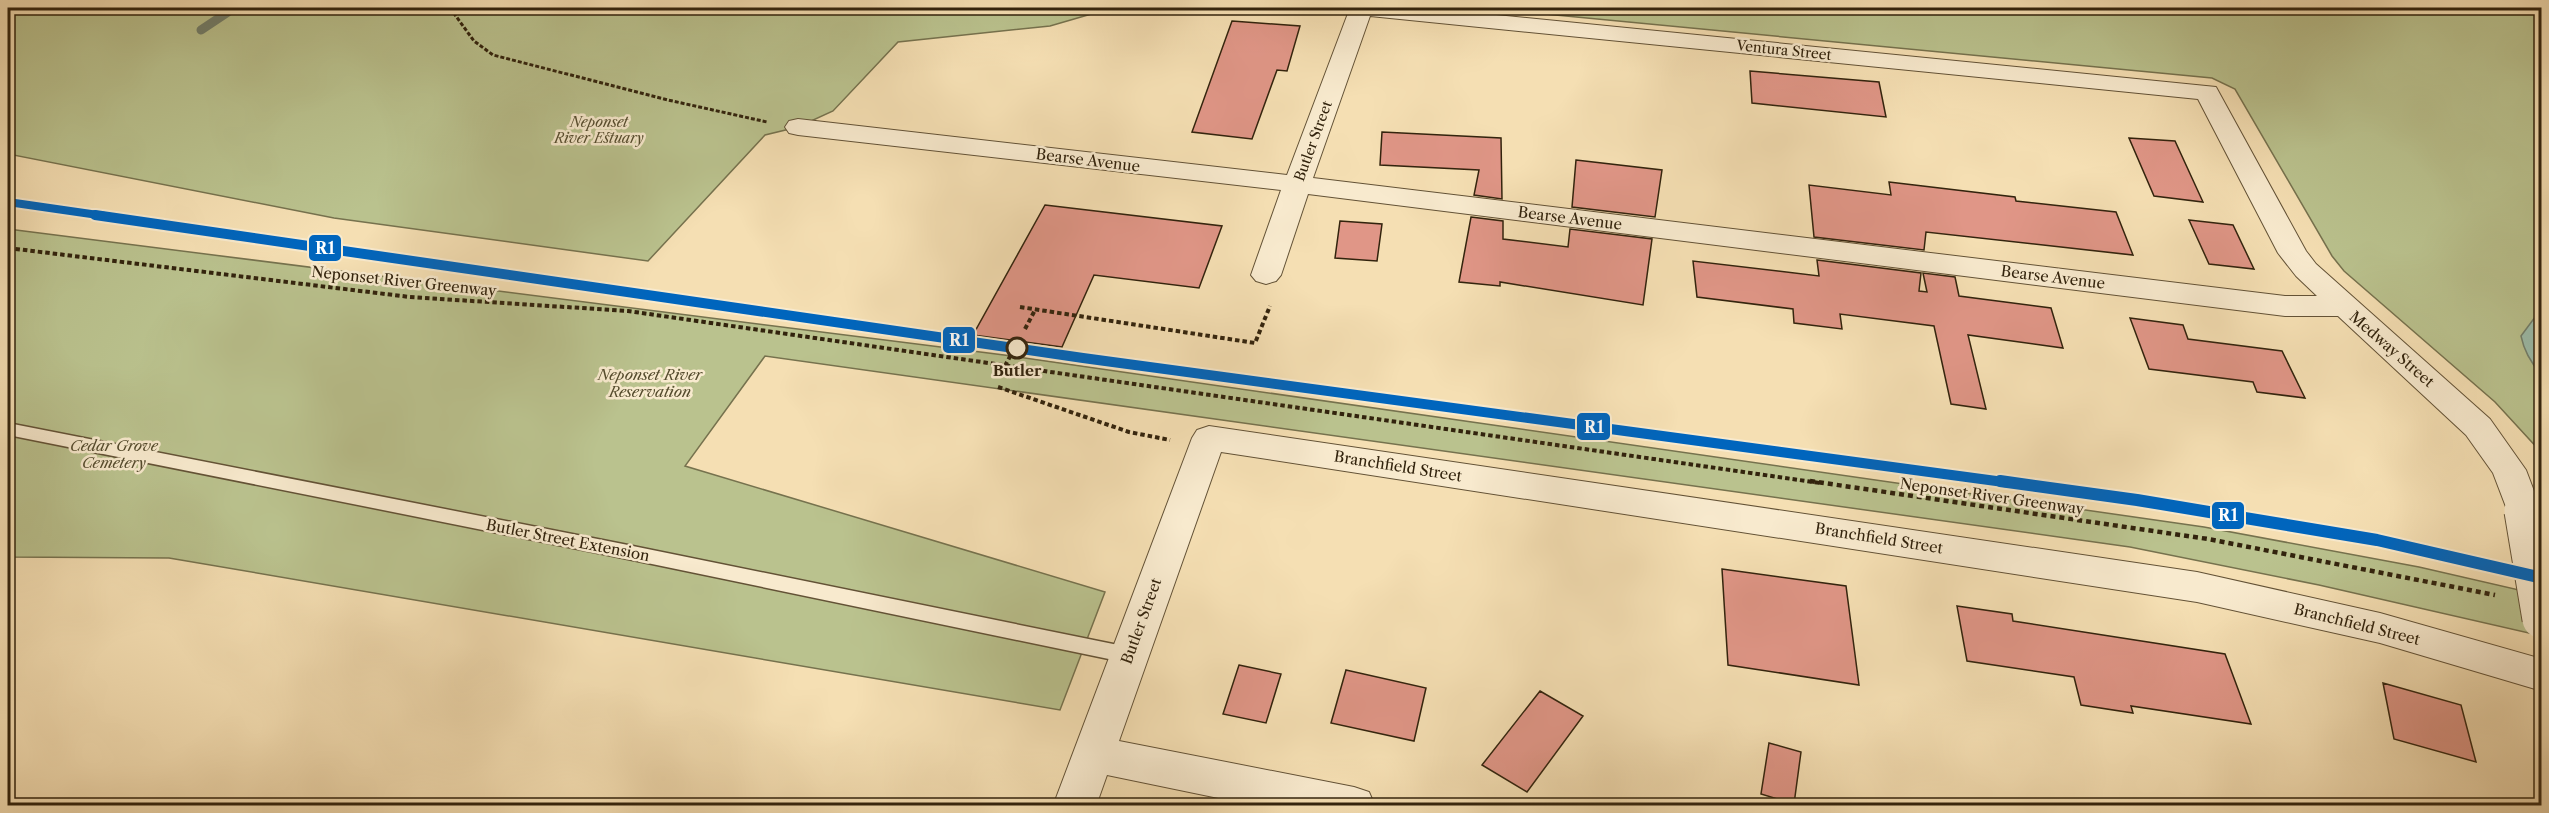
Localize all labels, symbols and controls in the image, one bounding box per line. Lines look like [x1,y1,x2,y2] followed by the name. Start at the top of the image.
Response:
[1735,36,1832,64] street label: Ventura Street
[1290,98,1336,184] street label: Butler Street
[553,113,644,147] park label: Neponset River Estuary
[1035,144,1141,176] street label: Bearse Avenue
[1517,202,1623,234] street label: Bearse Avenue
[308,234,342,262] line badge: R1
[315,238,336,258] text: R1
[2000,261,2106,293] street label: Bearse Avenue
[311,262,498,300] street label: Neponset River Greenway
[2346,307,2439,391] street label: Medway Street
[942,326,976,354] line badge: R1
[949,330,970,350] text: R1
[1006,337,1028,359] marker: Butler
[993,361,1042,380] place label: Butler
[597,365,703,401] park label: Neponset River Reservation
[1576,412,1611,441] line badge: R1
[1584,417,1605,437] text: R1
[70,436,159,472] park label: Cedar Grove Cemetery
[1333,447,1464,486] street label: Branchfield Street
[1899,474,2086,518] street label: Neponset River Greenway
[2211,501,2245,530] line badge: R1
[2218,505,2239,525] text: R1
[485,515,652,565] street label: Butler Street Extension
[1814,519,1945,558] street label: Branchfield Street
[1117,575,1166,667] street label: Butler Street
[2292,599,2423,649] street label: Branchfield Street

